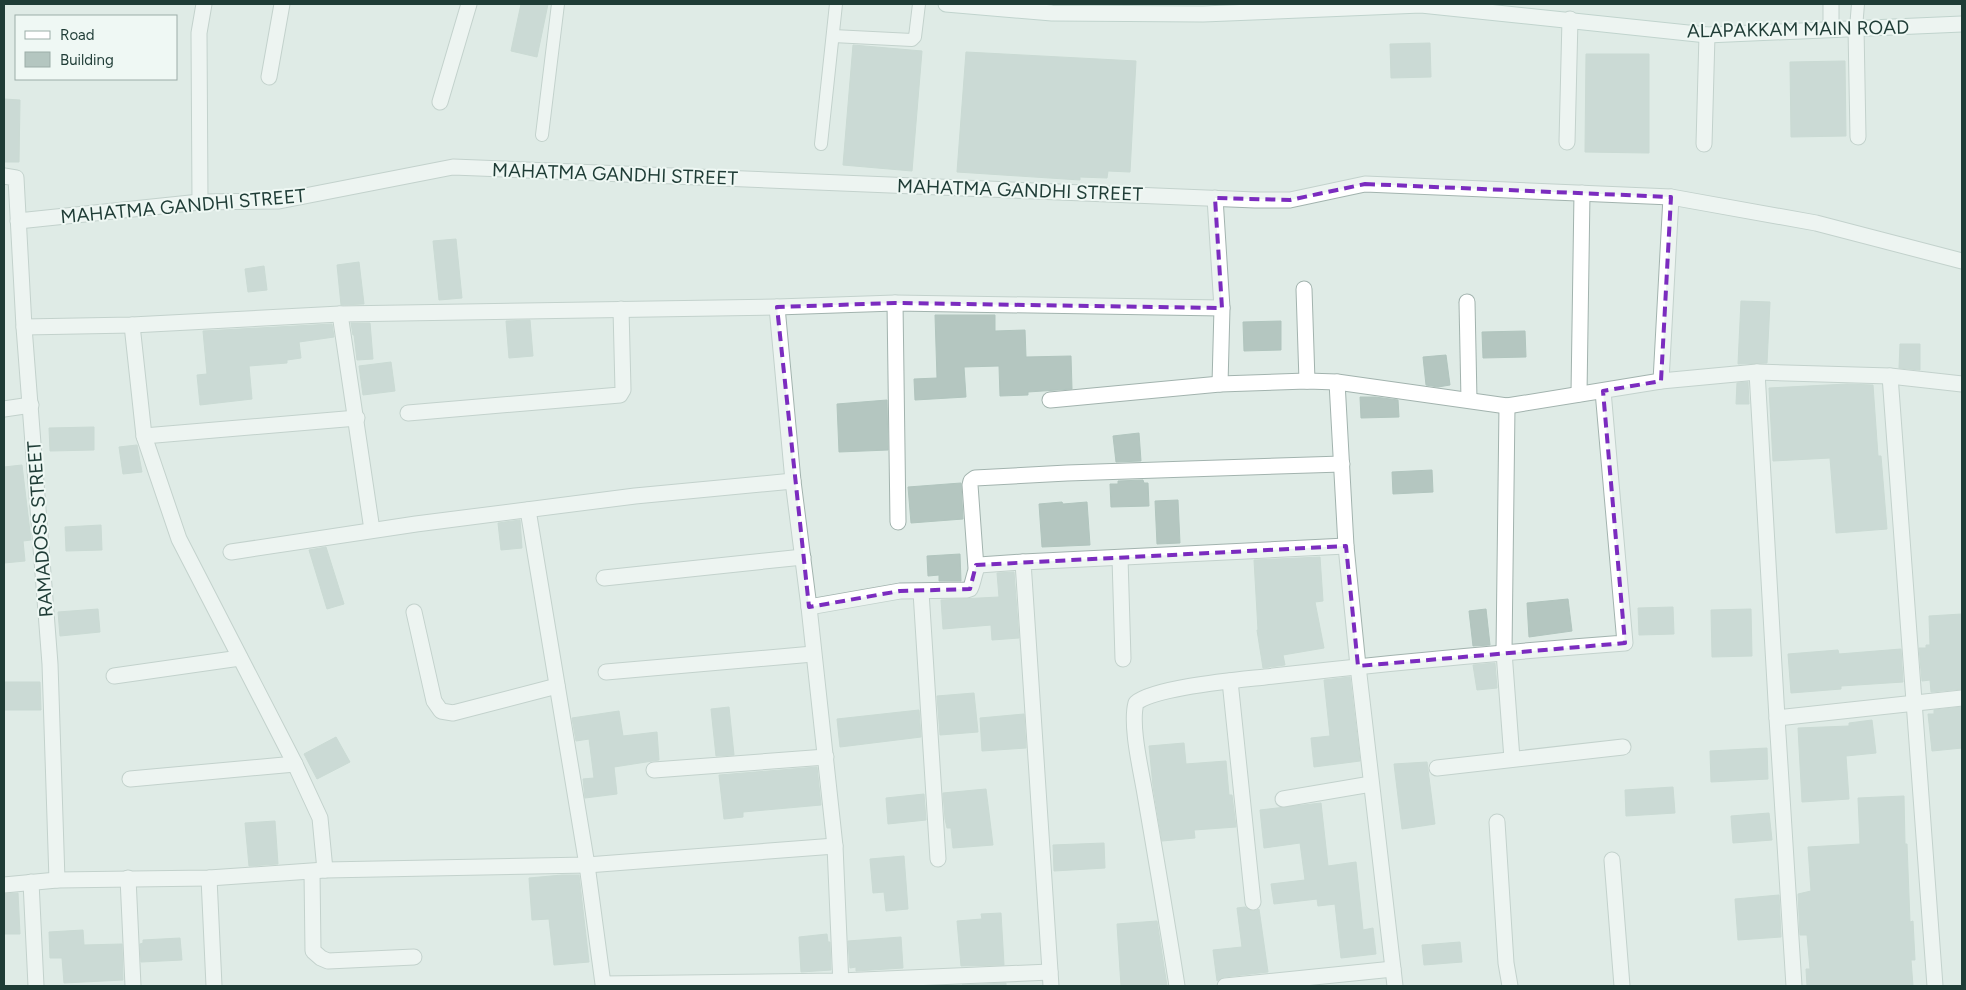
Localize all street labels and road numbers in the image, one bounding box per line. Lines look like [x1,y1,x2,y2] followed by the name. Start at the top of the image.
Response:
[1687,16,1909,42] street label: ALAPAKKAM MAIN ROAD
[492,158,739,190] street label: MAHATMA GANDHI STREET
[897,174,1144,206] street label: MAHATMA GANDHI STREET
[59,184,307,228] street label: MAHATMA GANDHI STREET
[22,440,58,618] street label: RAMADOSS STREET

